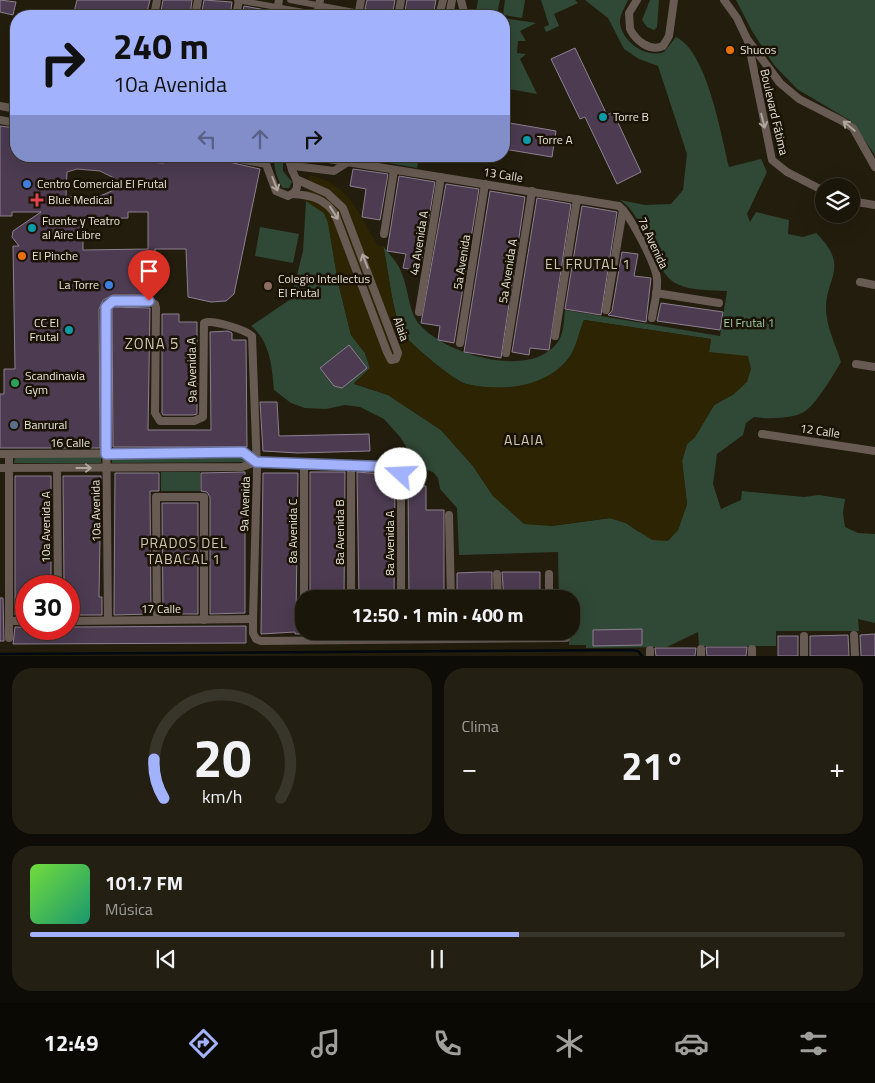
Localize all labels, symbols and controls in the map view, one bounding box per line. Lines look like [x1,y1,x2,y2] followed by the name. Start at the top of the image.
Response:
[113,19,209,73] text: 240 m
[30,30,95,95] icon: right
[740,40,777,59] place label: Shucos
[724,44,736,56] marker: Shucos
[113,67,227,101] text: 10a Avenida
[755,67,794,157] street label: Boulevard Fátima
[613,107,649,126] place label: Torre B
[597,111,609,123] marker: Torre B
[759,113,768,129] one-way arrow
[842,121,855,132] one-way arrow
[193,125,221,153] icon: left
[246,125,274,153] icon: ahead
[299,125,327,153] icon: right
[537,130,573,149] place label: Torre A
[521,134,533,146] marker: Torre A
[482,162,524,187] street label: 13 Calle
[37,174,167,193] place label: Centro Comercial El Frutal
[271,176,280,191] one-way arrow
[21,178,33,190] marker: Centro Comercial El Frutal
[815,178,860,223] map controls
[815,178,860,223] button: layers
[48,190,112,209] place label: Blue Medical
[30,193,44,207] marker: Blue Medical
[329,206,339,220] one-way arrow
[404,209,433,277] street label: 4a Avenida A
[42,211,120,244] place label: Fuente y Teatro al Aire Libre
[633,214,674,272] street label: 7a Avenida
[26,222,38,234] marker: Fuente y Teatro al Aire Libre
[448,233,475,291] street label: 5a Avenida
[493,237,522,305] street label: 5a Avenida A
[32,246,78,265] place label: El Pinche
[16,250,28,262] marker: El Pinche
[128,250,170,301] pin
[545,253,631,274] district label: EL FRUTAL 1
[360,254,369,269] one-way arrow
[135,257,163,285] icon: arrive
[278,269,370,302] place label: Colegio Intellectus El Frutal
[59,275,99,294] place label: La Torre
[103,279,115,291] marker: La Torre
[262,280,274,292] marker: Colegio Intellectus El Frutal
[29,313,59,346] place label: CC El Frutal
[724,313,775,332] park label: El Frutal 1
[388,314,414,344] street label: Alaia
[63,324,75,336] marker: CC El Frutal
[125,332,179,355] district label: ZONA 5
[181,337,202,403] street label: 9a Avenida A
[25,366,85,399] place label: Scandinavia Gym
[9,377,21,389] marker: Scandinavia Gym
[24,415,67,434] place label: Banrural
[799,418,841,443] street label: 12 Calle
[8,419,20,431] marker: Banrural
[504,429,544,450] district label: ALAIA
[50,433,90,452] street label: 16 Calle
[374,447,426,499] position arrow
[75,463,91,473] one-way arrow
[234,476,255,532] street label: 9a Avenida
[85,480,106,542] street label: 10a Avenida
[36,491,55,563] street label: 10a Avenida A
[283,498,302,563] street label: 8a Avenida C
[330,499,349,565] street label: 8a Avenida B
[380,510,399,576] street label: 8a Avenida A
[140,532,228,569] district label: PRADOS DEL TABACAL 1
[15,575,80,640] speed limit sign: 30
[141,599,181,618] street label: 17 Calle
[351,600,524,629] text: 12:50 · 1 min · 400 m
[462,714,499,738] text: Clima
[193,718,251,797] text: 20
[621,737,685,795] text: 21°
[462,746,477,789] text: −
[829,746,845,789] text: +
[202,783,242,810] text: km/h
[105,868,183,897] text: 101.7 FM
[105,897,153,921] text: Música
[152,945,180,973] icon: previous
[423,945,451,973] icon: pause
[695,945,723,973] icon: next
[44,1026,98,1060] text: 12:49
[186,1026,221,1061] icon: directions
[308,1026,343,1061] icon: music
[430,1026,465,1061] icon: phone
[552,1026,587,1061] icon: climate
[674,1026,709,1061] icon: car
[796,1026,831,1061] icon: filters

